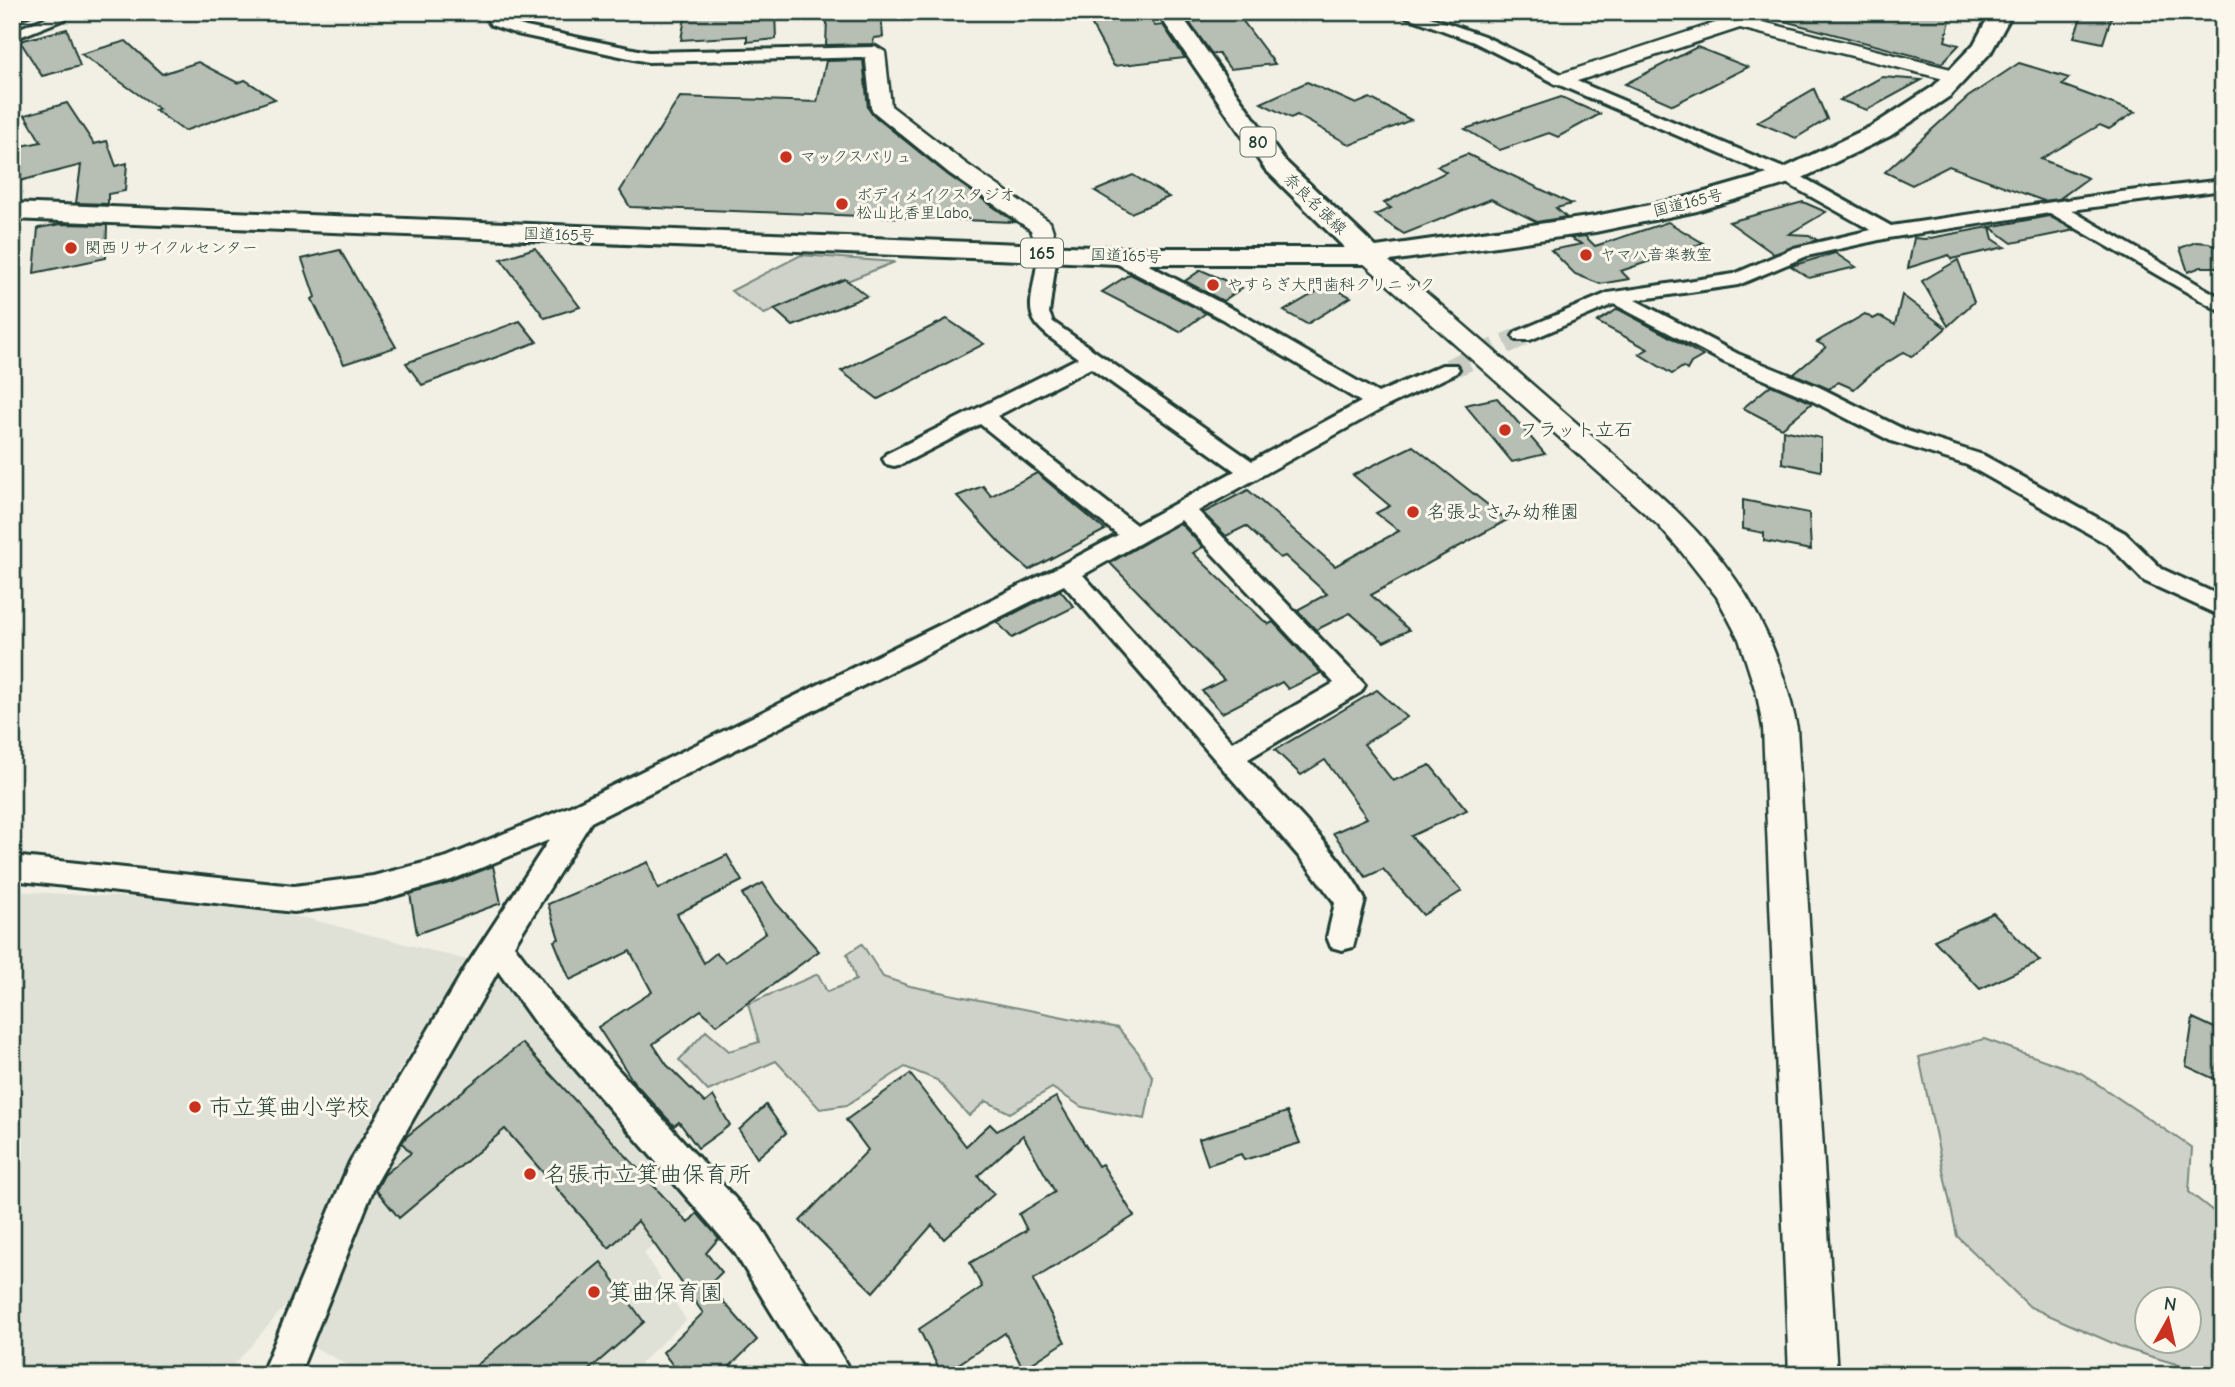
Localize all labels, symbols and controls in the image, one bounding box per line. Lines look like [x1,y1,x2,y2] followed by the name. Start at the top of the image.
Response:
[1240,127,1276,156] road number: 80
[800,148,912,166] place label: マックスバリュ
[778,149,794,165] marker: マックスバリュ
[1280,170,1350,238] street label: 奈良名張線
[856,186,1015,222] place label: ボディメイクスタジオ 松山比香里Labo.
[1651,186,1725,220] street label: 国道165号
[834,196,850,212] marker: ボディメイクスタジオ 松山比香里Labo.
[523,225,595,245] street label: 国道165号
[85,239,258,257] place label: 関西リサイクルセンター
[1021,239,1063,268] road number: 165
[63,240,79,256] marker: 関西リサイクルセンター
[1090,246,1162,266] street label: 国道165号
[1600,246,1712,264] place label: ヤマハ音楽教室
[1578,247,1594,263] marker: ヤマハ音楽教室
[1227,276,1435,294] place label: やすらぎ大門歯科クリニック
[1205,277,1221,293] marker: やすらぎ大門歯科クリニック
[1519,419,1633,441] place label: フラット立石
[1497,422,1513,438] marker: フラット立石
[1427,501,1579,523] place label: 名張よさみ幼稚園
[1405,504,1421,520] marker: 名張よさみ幼稚園
[209,1094,370,1121] place label: 市立箕曲小学校
[187,1099,203,1115] marker: 市立箕曲小学校
[544,1161,751,1188] place label: 名張市立箕曲保育所
[522,1166,538,1182] marker: 名張市立箕曲保育所
[608,1279,723,1306] place label: 箕曲保育園
[586,1284,602,1300] marker: 箕曲保育園
[2134,1286,2204,1356] north arrow
[2163,1292,2178,1316] text: N

